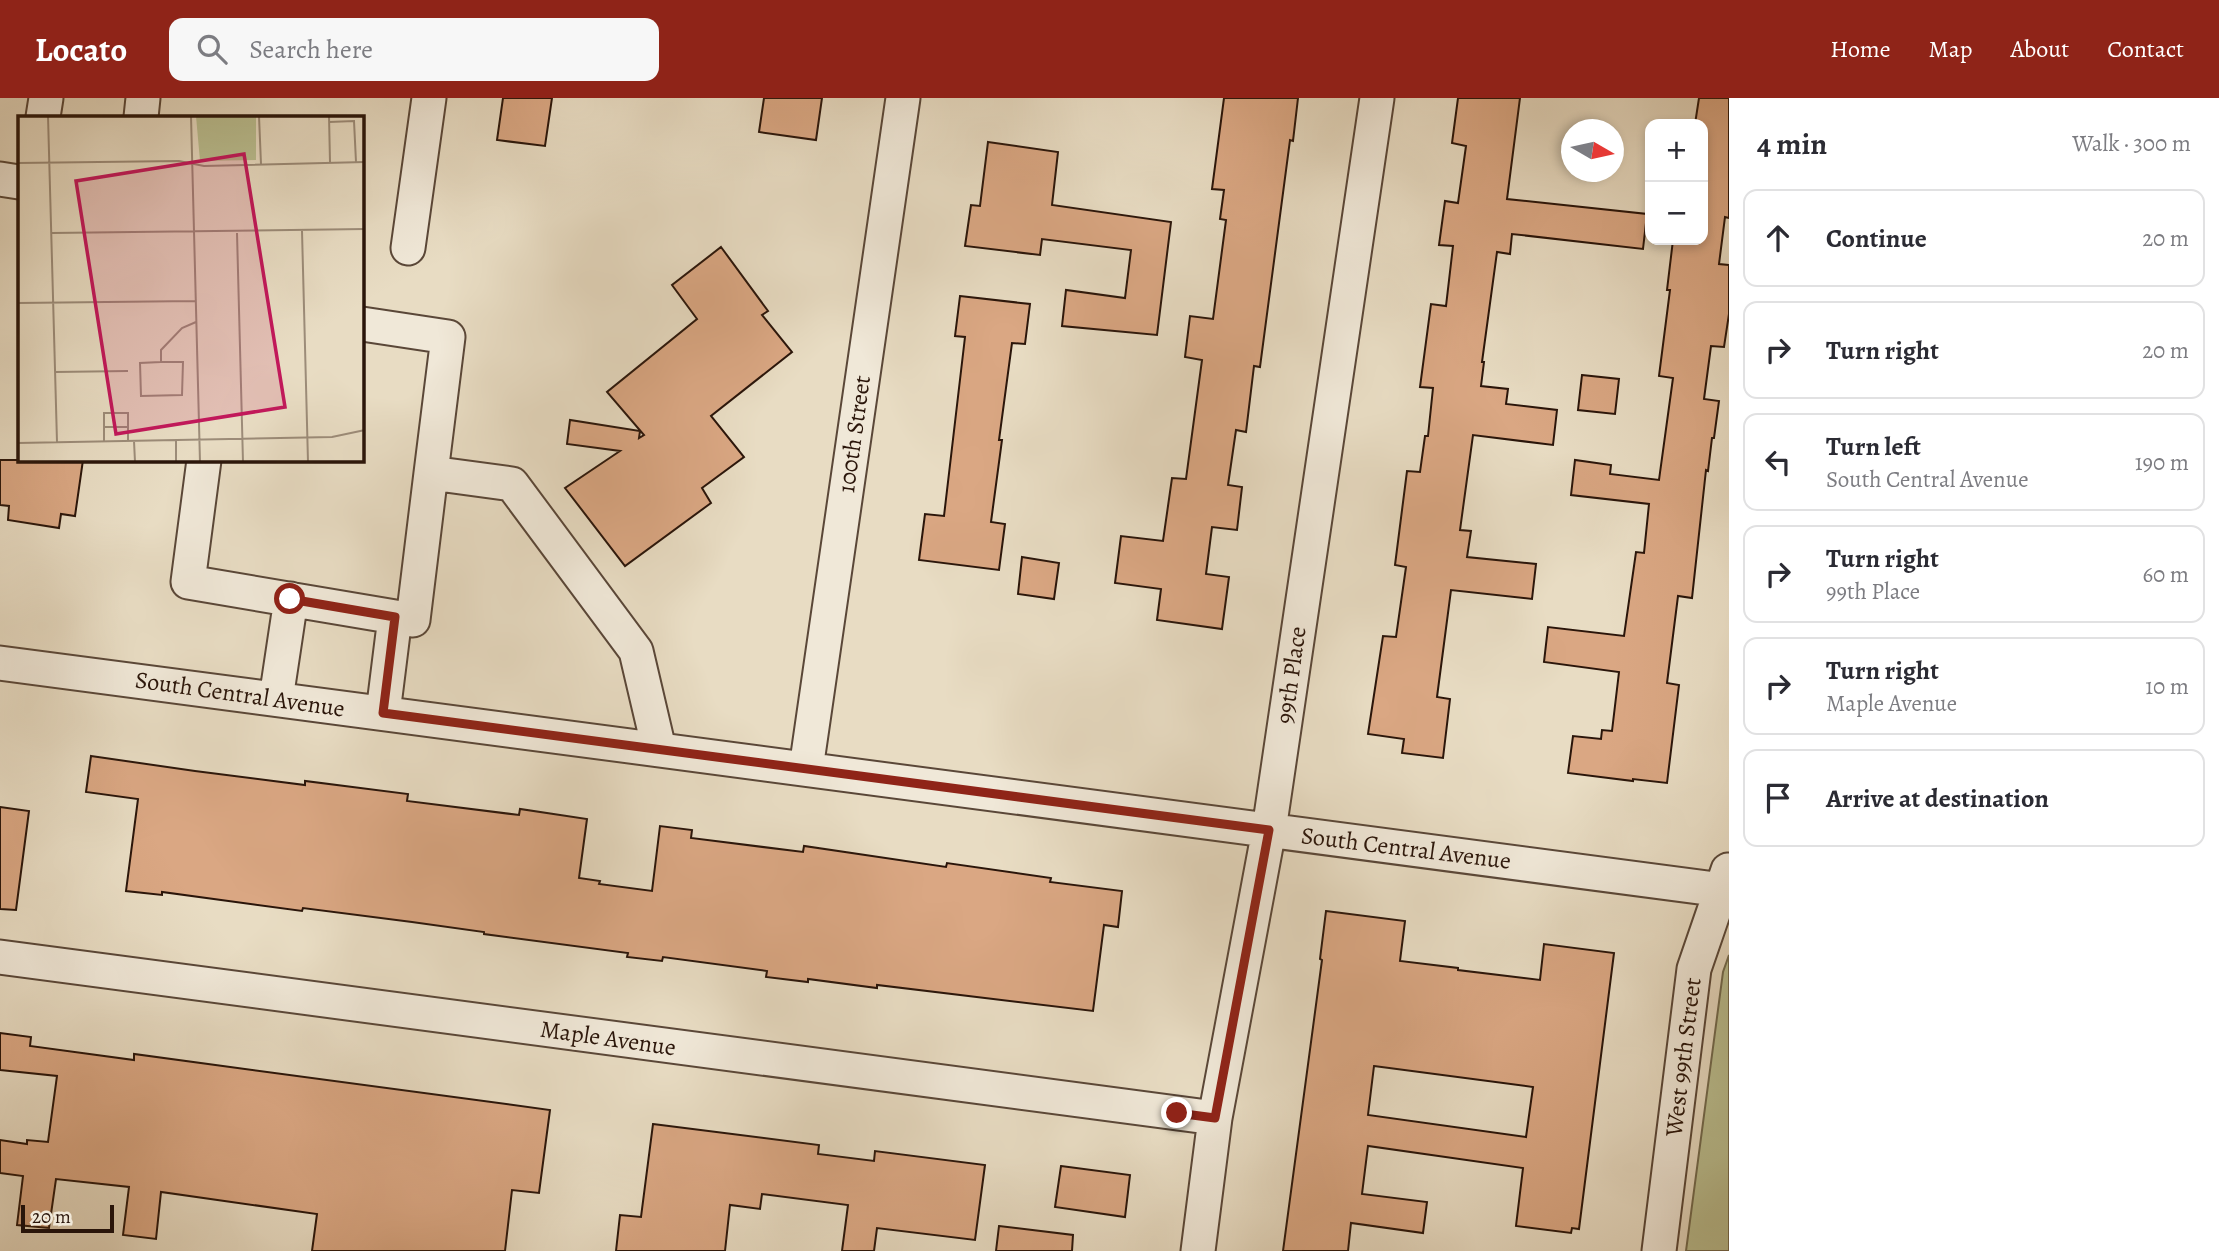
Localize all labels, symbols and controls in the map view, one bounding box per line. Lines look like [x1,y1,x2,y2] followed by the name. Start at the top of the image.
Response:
[169,18,659,81] search box
[35,27,127,72] text: Locato
[193,30,231,68] icon: search
[249,32,373,67] text: Search here
[1830,33,1891,65] text: Home
[1929,33,1973,65] text: Map
[2011,33,2069,65] text: About
[2107,33,2184,65] text: Contact
[18,116,364,462] inset map
[1561,119,1624,182] north arrow
[1645,119,1708,245] map controls
[1645,119,1708,182] button: +
[1757,124,1827,164] text: 4 min
[2072,128,2191,159] text: Walk · 300 m
[1645,182,1708,245] button: −
[1759,219,1797,257] icon: ahead
[1826,221,1927,256] text: Continue
[2142,223,2189,254] text: 20 m
[1759,331,1797,369] icon: right
[1826,333,1939,368] text: Turn right
[2142,335,2189,366] text: 20 m
[830,373,878,495] street label: 100th Street
[1826,429,1921,464] text: Turn left
[1759,443,1797,481] icon: left
[2135,447,2189,478] text: 190 m
[1826,464,2028,495] text: South Central Avenue
[1826,541,1939,576] text: Turn right
[1759,555,1797,593] icon: right
[2142,559,2189,590] text: 60 m
[1826,576,1920,607] text: 99th Place
[274,583,305,614] route start
[1268,624,1314,726] street label: 99th Place
[1826,653,1939,688] text: Turn right
[133,663,347,725] street label: South Central Avenue
[1759,667,1797,705] icon: right
[2145,671,2189,702] text: 10 m
[1826,688,1957,719] text: Maple Avenue
[1759,779,1797,817] icon: arrive
[1826,781,2049,816] text: Arrive at destination
[1299,819,1513,877] street label: South Central Avenue
[1657,976,1709,1139] street label: West 99th Street
[538,1013,678,1063] street label: Maple Avenue
[1161,1097,1192,1128] route end
[21,1202,114,1234] scale bar
[32,1204,71,1230] text: 20 m

